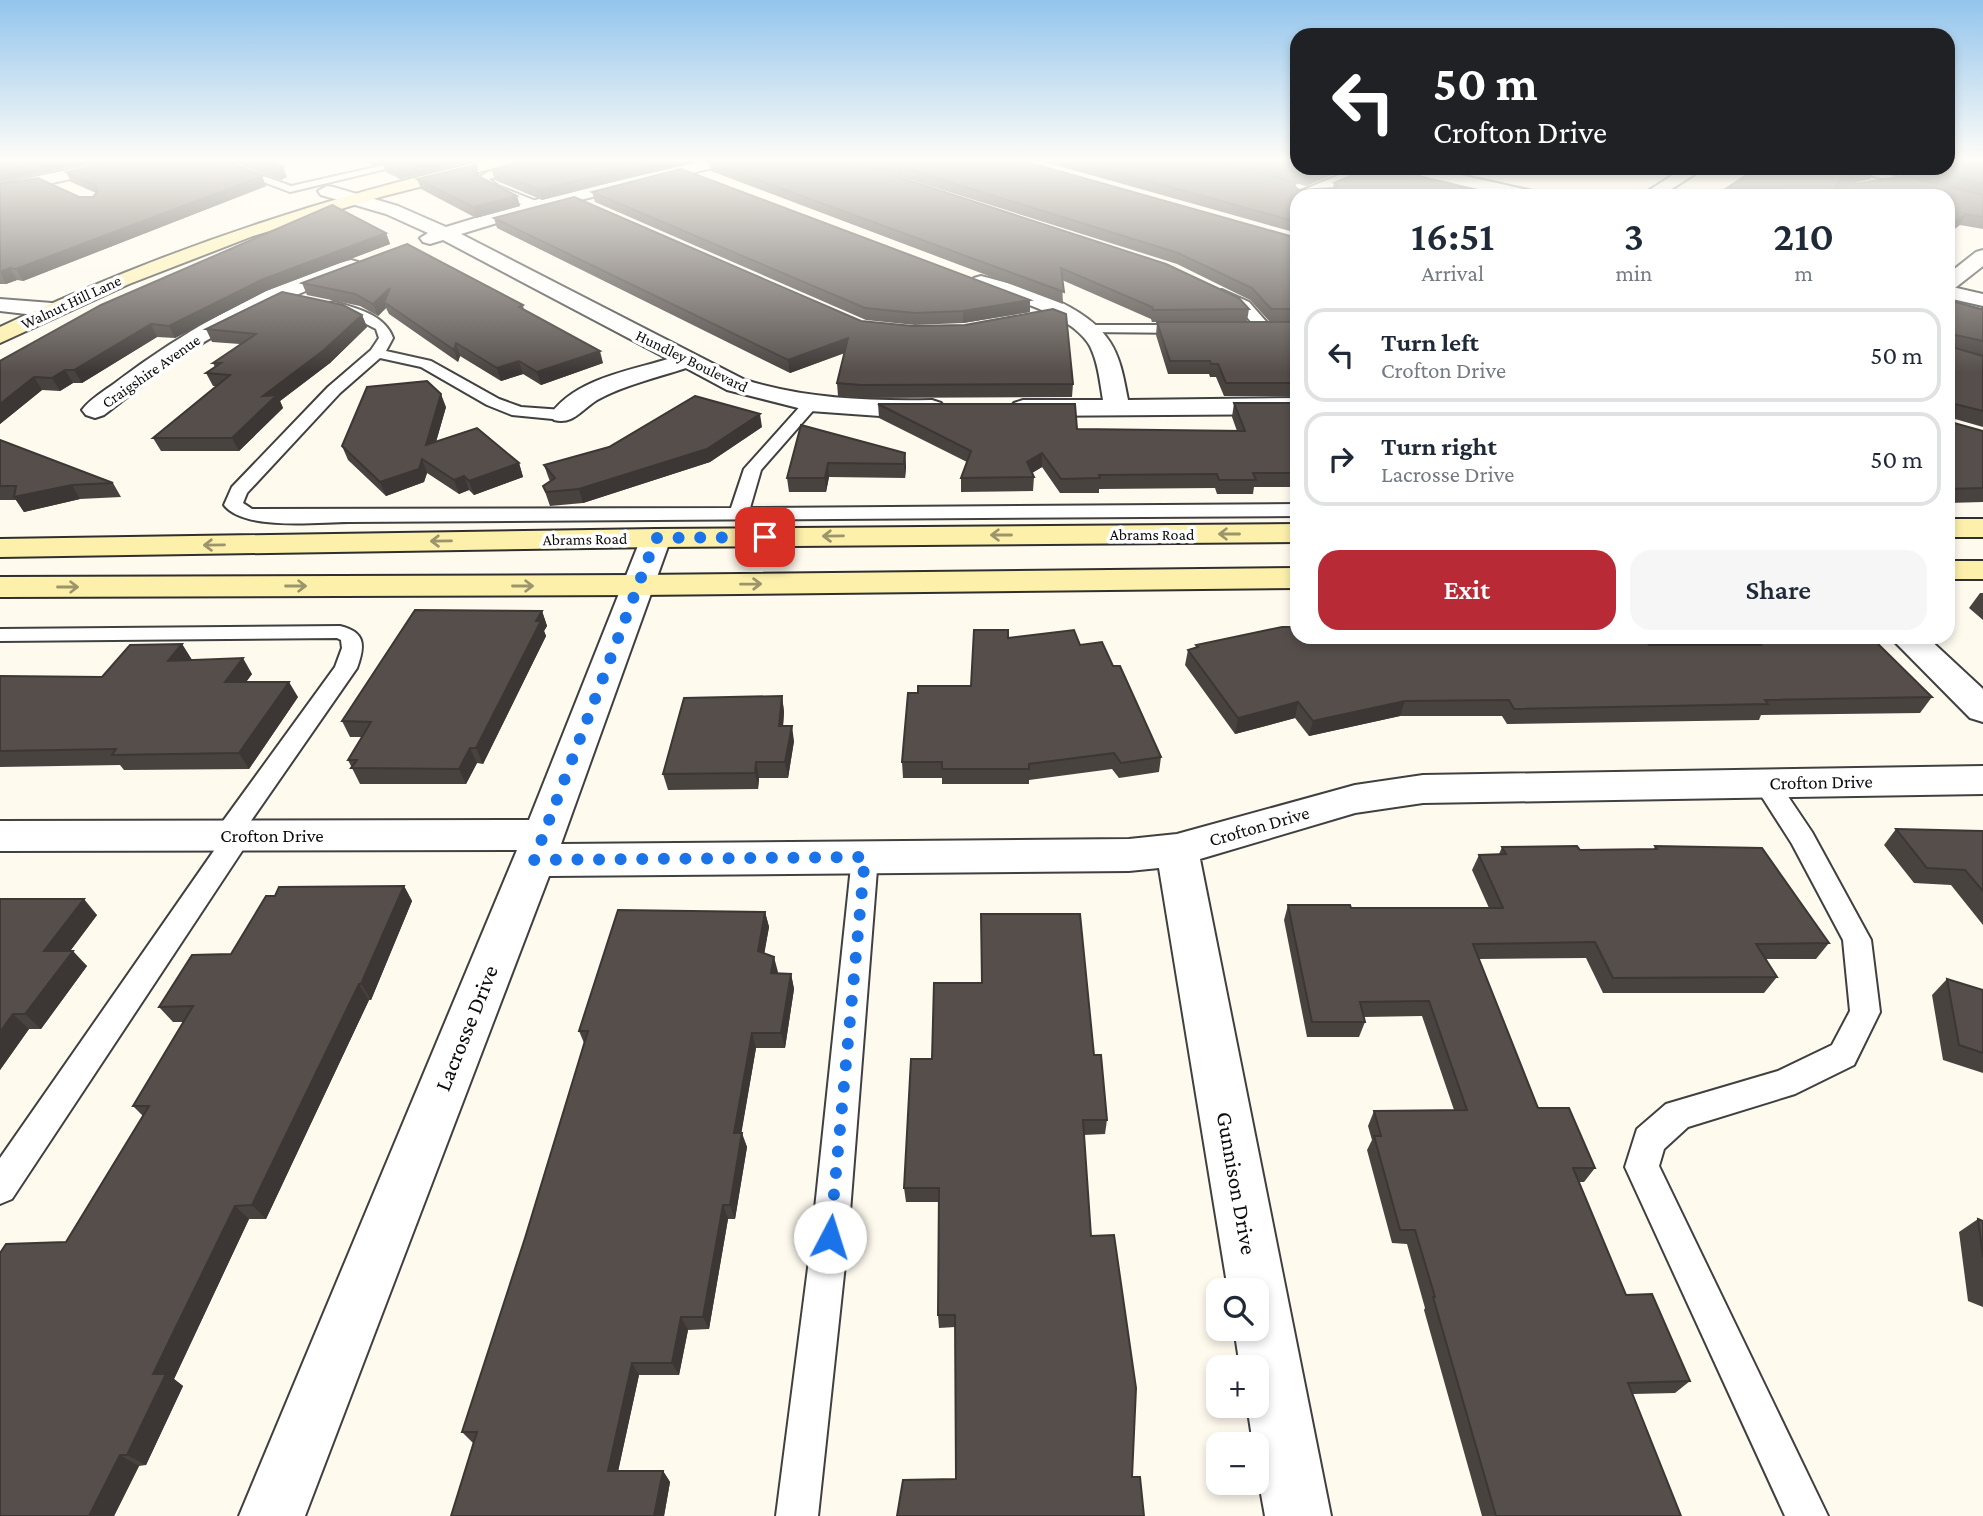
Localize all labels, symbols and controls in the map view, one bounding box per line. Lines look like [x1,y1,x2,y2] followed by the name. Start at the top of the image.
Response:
[1318,56,1409,147] icon: left
[1433,56,1538,111] text: 50 m
[1433,114,1607,150] text: Crofton Drive
[1411,212,1494,259] text: 16:51
[1624,212,1644,259] text: 3
[1773,212,1834,259] text: 210
[1421,260,1484,286] text: Arrival
[1615,260,1652,286] text: min
[1794,260,1813,286] text: m
[18,271,124,333] street label: Walnut Hill Lane
[633,327,751,397] street label: Hundley Boulevard
[1381,328,1479,357] text: Turn left
[99,331,204,412] street label: Craigshire Avenue
[1322,336,1360,374] icon: left
[1870,341,1923,370] text: 50 m
[1381,357,1506,383] text: Crofton Drive
[1381,432,1497,461] text: Turn right
[1322,440,1360,478] icon: right
[1870,445,1923,474] text: 50 m
[1381,461,1514,487] text: Lacrosse Drive
[735,507,795,567] pin
[746,518,784,556] icon: arrive
[1110,526,1195,543] street label: Abrams Road
[1217,527,1240,540] one-way arrow
[990,528,1013,542] one-way arrow
[543,530,628,548] street label: Abrams Road
[821,530,844,543] one-way arrow
[430,534,453,548] one-way arrow
[202,538,225,551] one-way arrow
[1318,550,1616,630] button: Exit
[1630,550,1927,630] button: Share
[739,577,762,591] one-way arrow
[284,579,307,593] one-way arrow
[511,579,534,593] one-way arrow
[56,580,79,594] one-way arrow
[1769,771,1873,793] street label: Crofton Drive
[1206,802,1312,850] street label: Crofton Drive
[220,825,324,846] street label: Crofton Drive
[429,961,503,1095] street label: Lacrosse Drive
[1212,1110,1262,1256] street label: Gunnison Drive
[793,1200,867,1274] position arrow
[1206,1278,1269,1495] map controls
[1206,1278,1269,1341] button: search
[1206,1355,1269,1418] button: +
[1206,1432,1269,1495] button: −

